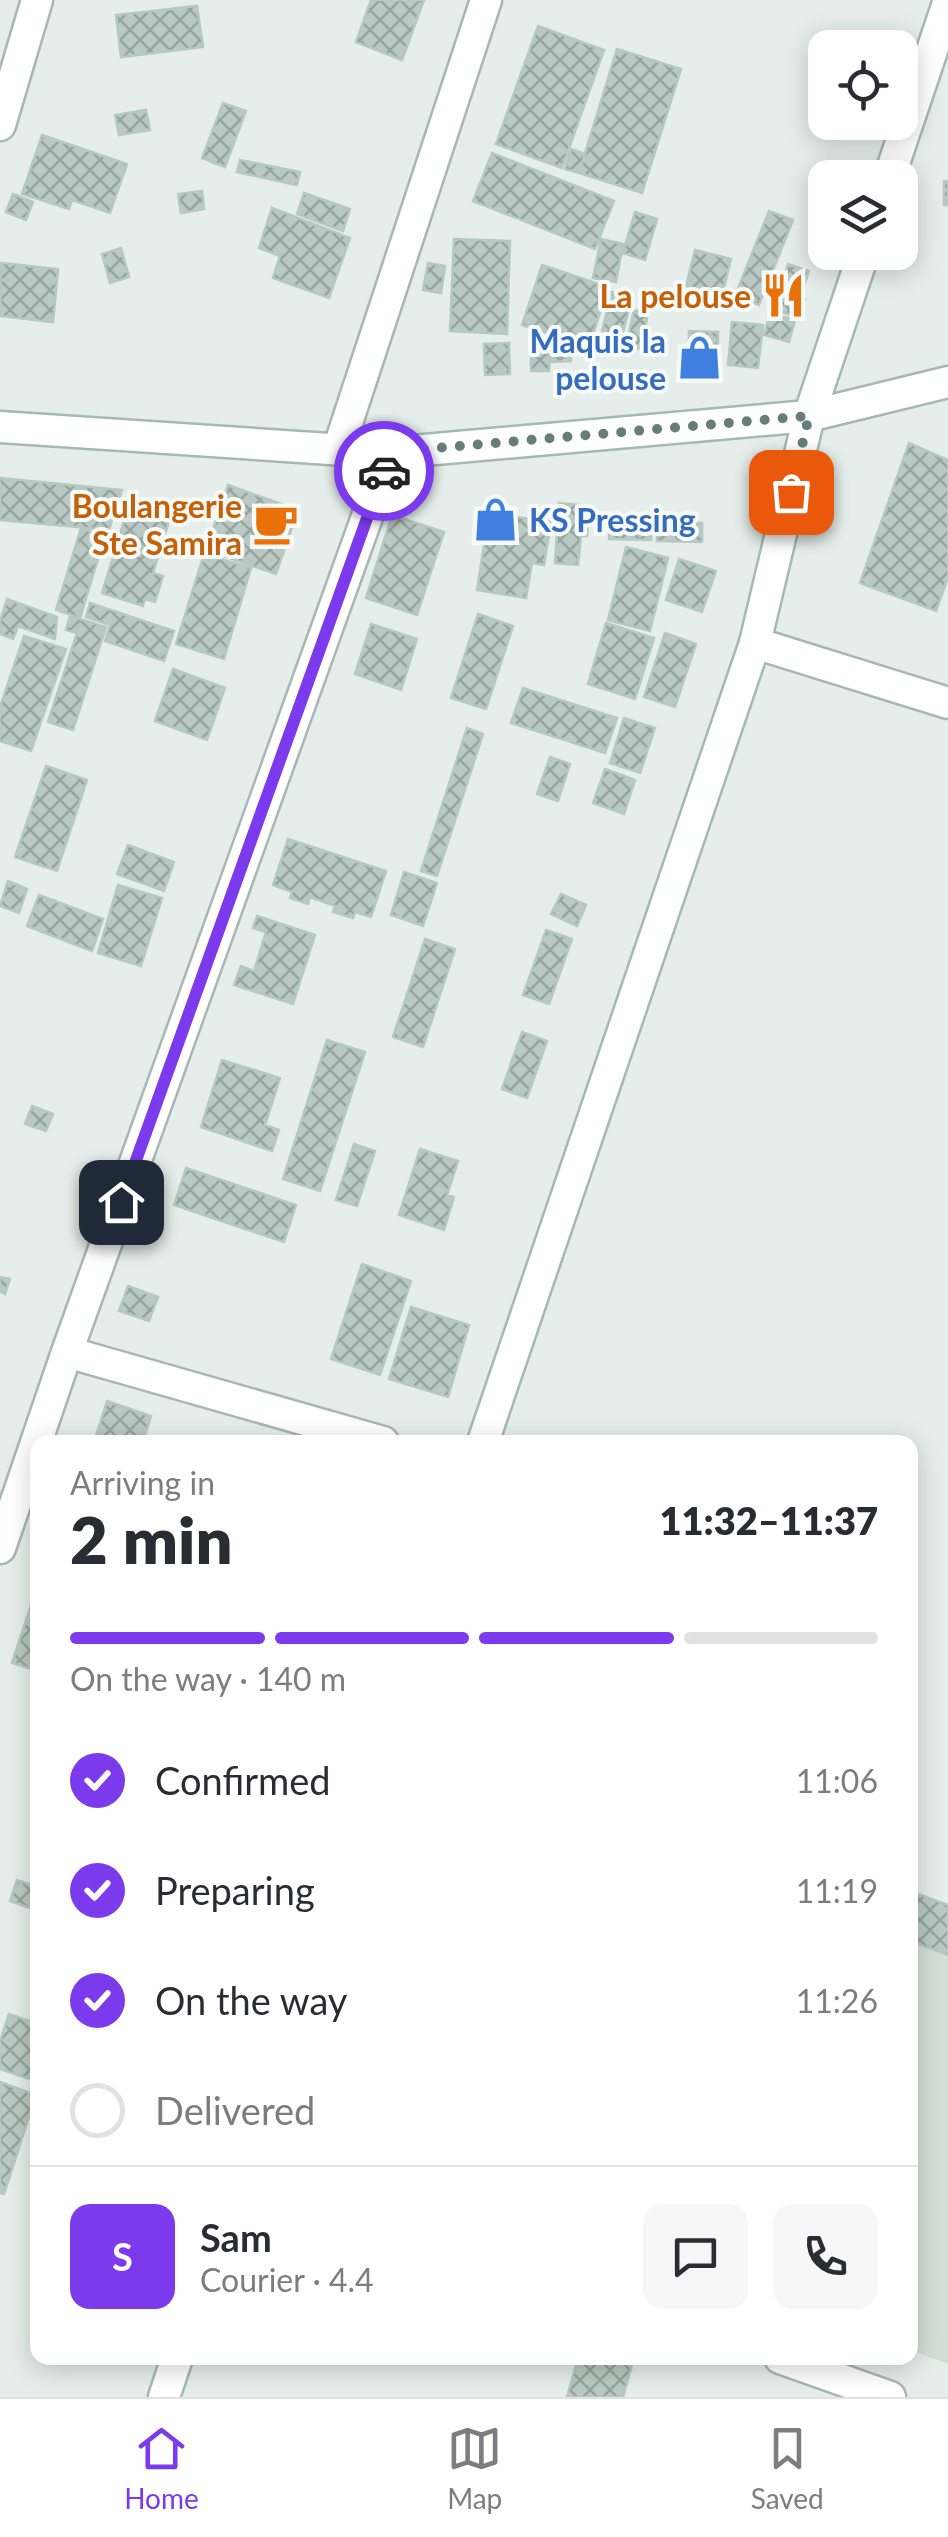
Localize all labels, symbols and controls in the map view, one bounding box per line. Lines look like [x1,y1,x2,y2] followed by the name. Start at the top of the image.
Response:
[808,30,918,270] map controls
[808,30,918,140] button: locate
[808,160,918,270] button: layers
[760,271,808,319] restaurant icon: La pelouse
[600,276,751,315] place label: La pelouse
[530,321,666,397] place label: Maquis la pelouse
[675,334,723,382] shop icon: Maquis la pelouse
[334,421,434,521] courier
[357,444,412,499] icon: car
[749,450,834,535] pin
[764,465,819,520] icon: bag
[72,486,242,562] place label: Boulangerie Ste Samira
[472,495,520,543] shop icon: KS Pressing
[251,499,299,547] cafe icon: Boulangerie Ste Samira
[529,500,696,539] place label: KS Pressing
[79,1160,164,1245] pin
[94,1175,149,1230] icon: home
[70,1463,215,1502] text: Arriving in
[659,1497,878,1543] text: 11:32–11:37
[70,1500,232,1578] text: 2 min
[70,1659,346,1698] text: On the way · 140 m
[70,1753,125,1808] icon: check
[155,1757,331,1803] text: Confirmed
[796,1761,878,1800] text: 11:06
[70,1863,125,1918] icon: check
[155,1867,315,1913] text: Preparing
[796,1871,878,1910] text: 11:19
[70,1973,125,2028] icon: check
[155,1977,347,2023] text: On the way
[796,1981,878,2020] text: 11:26
[155,2087,315,2133] text: Delivered
[643,2204,748,2309] button: chat
[773,2204,878,2309] button: phone
[200,2214,272,2260] text: Sam
[112,2233,133,2279] text: S
[200,2260,374,2299] text: Courier · 4.4
[124,2421,199,2515] tab: Home
[447,2421,502,2515] tab: Map
[751,2421,824,2515] tab: Saved

